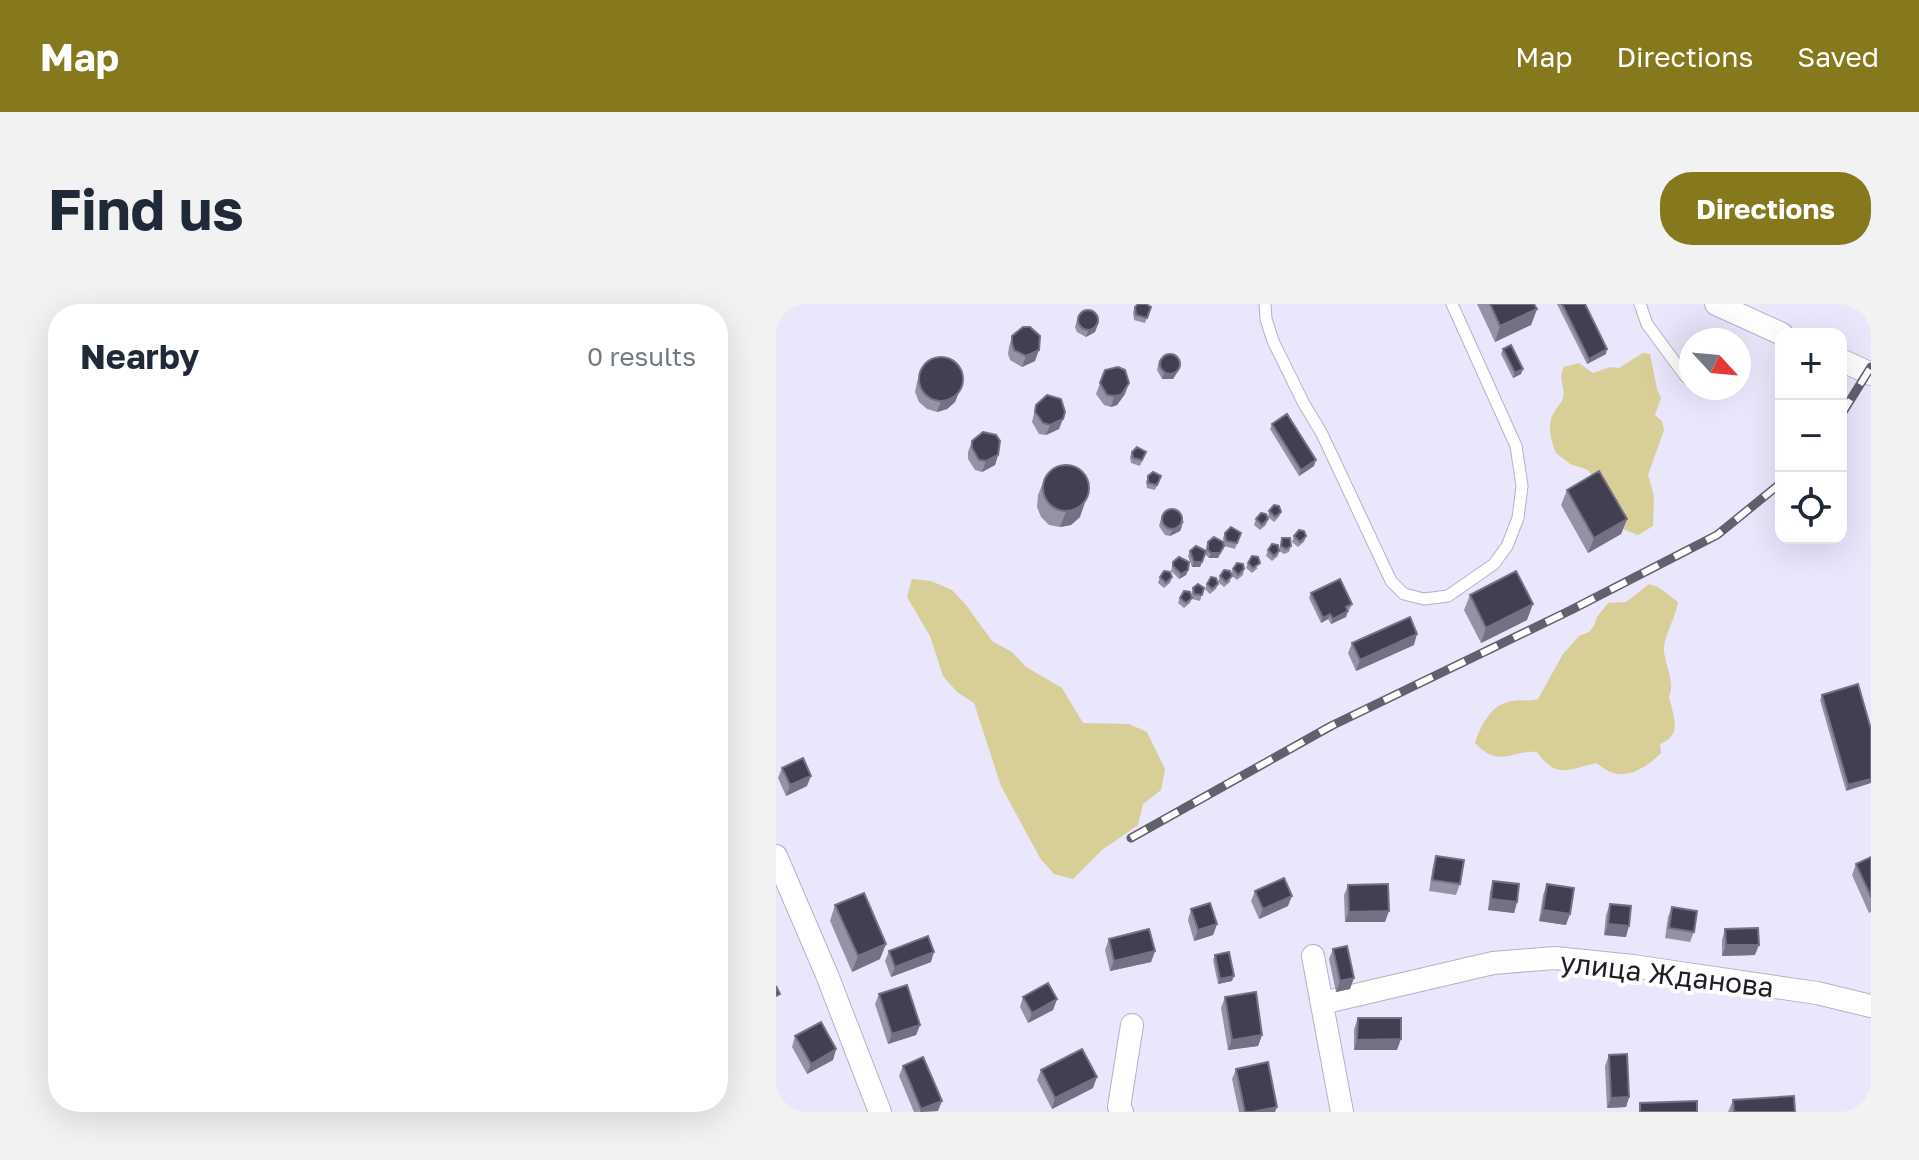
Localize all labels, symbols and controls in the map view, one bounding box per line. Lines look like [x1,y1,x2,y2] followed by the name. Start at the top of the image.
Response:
[40,34,119,79] text: Map
[1515,40,1572,73] text: Map
[1616,40,1753,73] text: Directions
[1797,40,1879,73] text: Saved
[1660,172,1871,245] button: Directions
[48,175,244,242] text: Find us
[1679,328,1751,400] north arrow
[1775,328,1847,544] map controls
[1775,328,1847,400] button: +
[80,336,200,376] text: Nearby
[587,341,696,372] text: 0 results
[1775,400,1847,472] button: −
[1775,472,1847,544] button: locate
[1558,945,1776,1003] street label: улица Жданова

